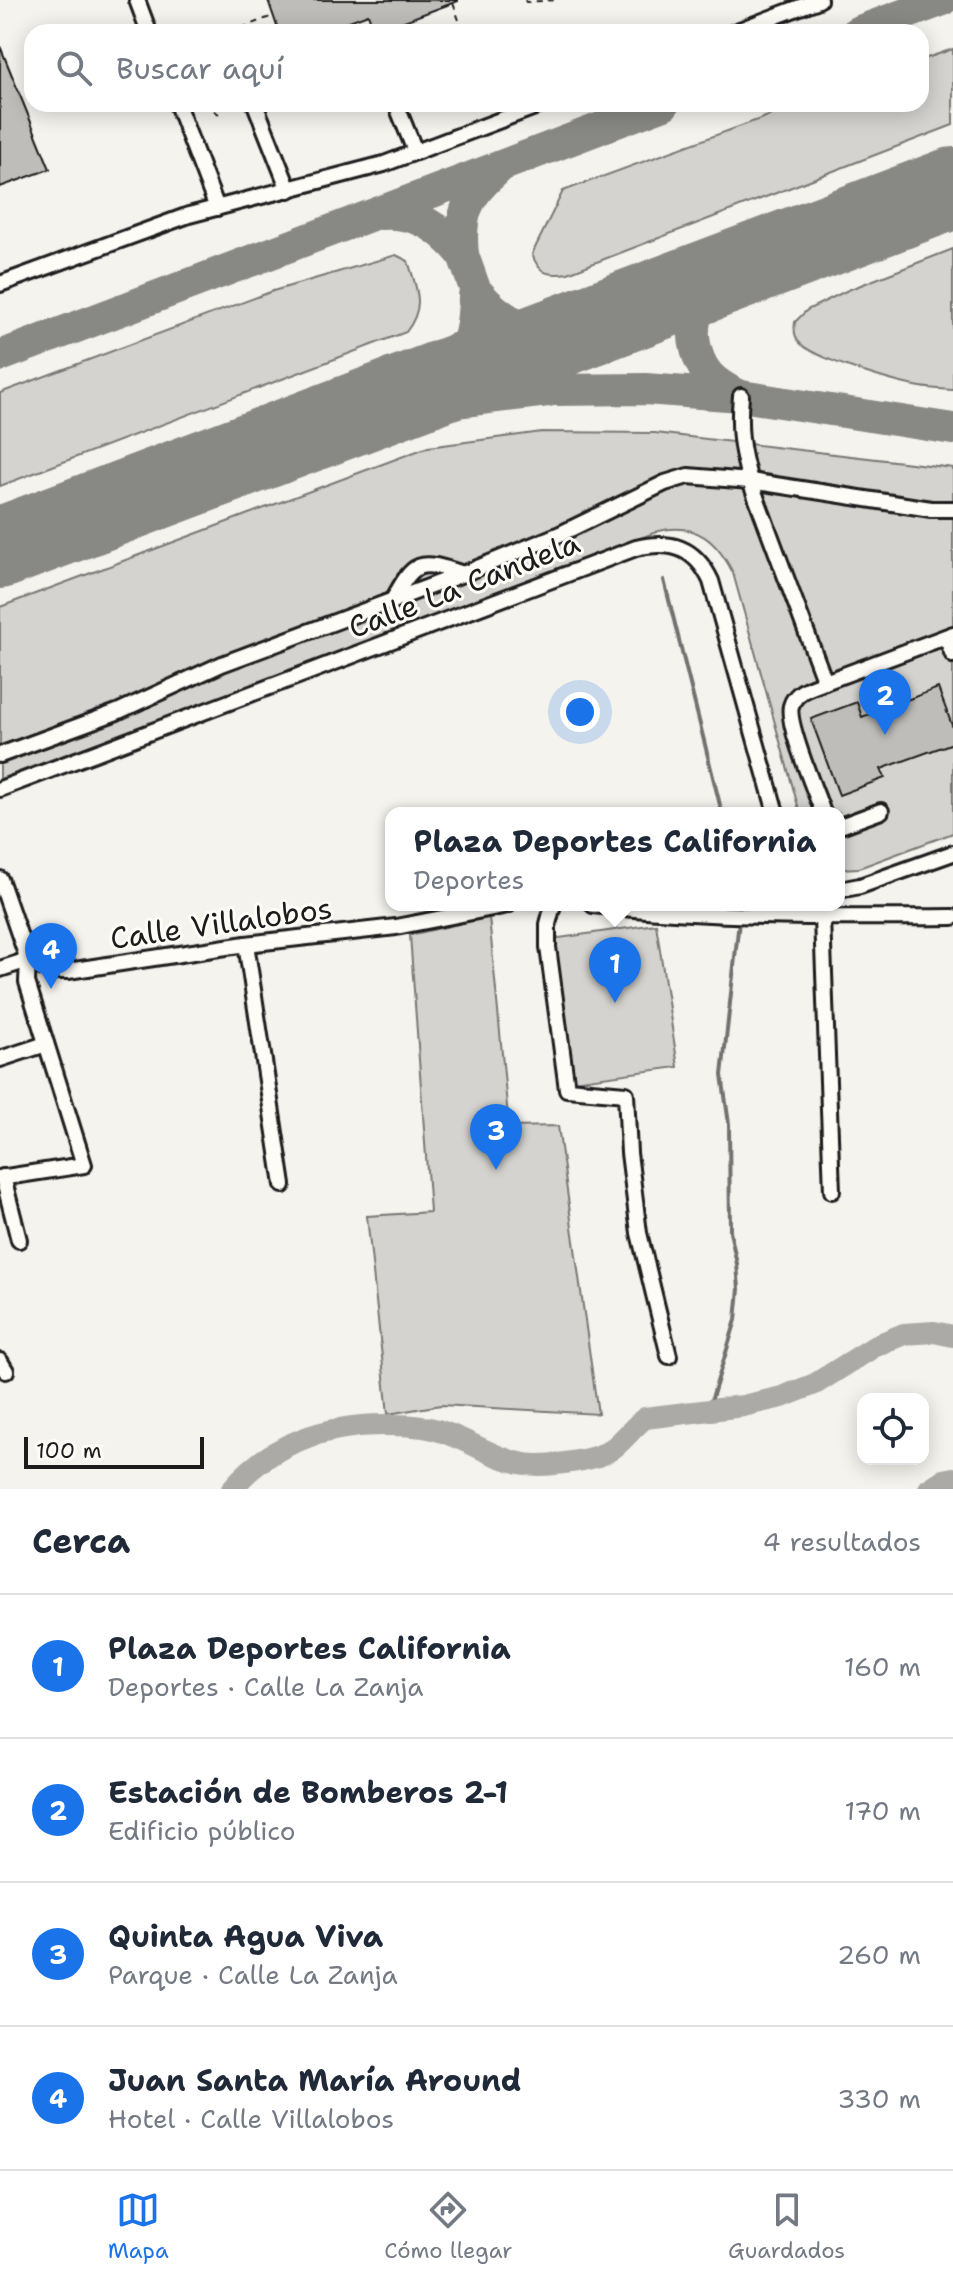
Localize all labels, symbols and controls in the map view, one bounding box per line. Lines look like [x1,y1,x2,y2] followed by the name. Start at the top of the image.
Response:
[24,24,929,112] search box
[52,46,96,90] icon: search
[116,48,284,89] text: Buscar aquí
[343,522,586,648] street label: Calle La Candela
[859,669,911,735] pin: 2
[560,692,600,732] your location
[385,807,845,911] popup
[414,821,816,862] text: Plaza Deportes California
[414,862,524,897] text: Deportes
[108,887,334,959] street label: Calle Villalobos
[25,923,77,989] pin: 4
[589,937,641,1003] pin: 1
[470,1104,522,1170] pin: 3
[857,1393,929,1465] map controls
[857,1393,929,1465] button: locate
[24,1433,204,1469] scale bar
[36,1436,102,1465] text: 100 m
[32,1518,130,1564] text: Cerca
[762,1524,921,1559] text: 4 resultados
[108,1628,511,1669] text: Plaza Deportes California
[52,1649,64,1684] text: 1
[844,1649,921,1684] text: 160 m
[108,1669,423,1704] text: Deportes · Calle La Zanja
[108,1772,508,1813] text: Estación de Bomberos 2-1
[49,1793,67,1828] text: 2
[844,1793,921,1828] text: 170 m
[108,1813,295,1848] text: Edificio público
[108,1916,383,1957] text: Quinta Agua Viva
[49,1937,67,1972] text: 3
[837,1937,921,1972] text: 260 m
[108,1957,398,1992] text: Parque · Calle La Zanja
[108,2060,521,2101] text: Juan Santa María Around
[49,2081,67,2116] text: 4
[837,2081,921,2116] text: 330 m
[108,2101,394,2136] text: Hotel · Calle Villalobos
[108,2188,169,2265] tab: Mapa
[384,2188,512,2265] tab: Cómo llegar
[728,2188,845,2265] tab: Guardados

